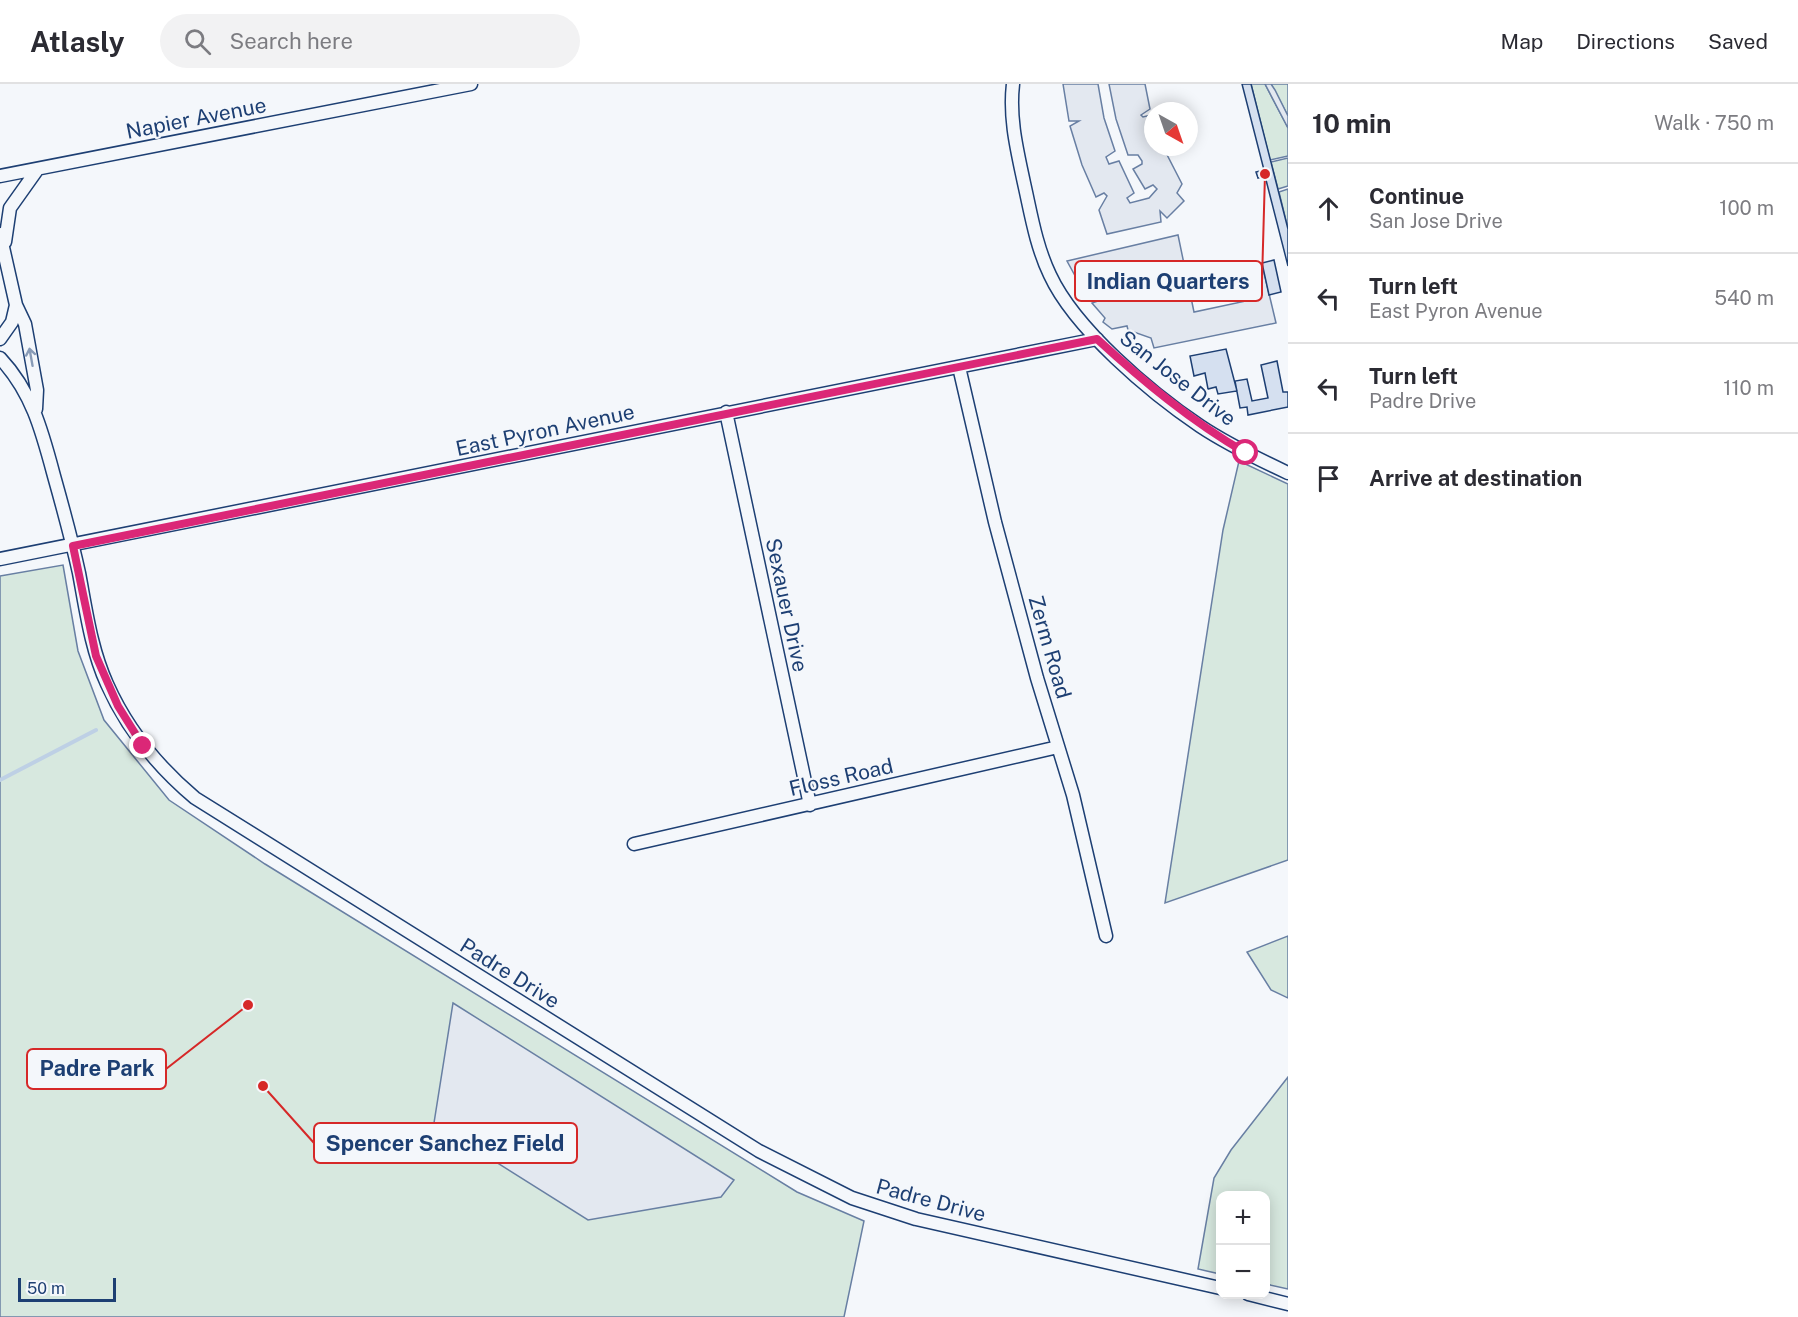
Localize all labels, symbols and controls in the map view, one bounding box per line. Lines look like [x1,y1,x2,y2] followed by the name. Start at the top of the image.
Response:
[160,14,580,68] search box
[30,25,124,58] text: Atlasly
[181,25,214,58] icon: search
[229,28,353,54] text: Search here
[1501,29,1543,54] text: Map
[1576,29,1675,54] text: Directions
[1708,29,1768,54] text: Saved
[124,92,268,144] street label: Napier Avenue
[1144,102,1198,156] north arrow
[1312,108,1391,139] text: 10 min
[1654,111,1774,135] text: Walk · 750 m
[1369,183,1464,209] text: Continue
[1312,192,1345,225] icon: ahead
[1719,196,1774,220] text: 100 m
[1369,209,1503,233] text: San Jose Drive
[1075,261,1262,301] callout: Indian Quarters
[1086,268,1250,294] text: Indian Quarters
[1369,273,1458,299] text: Turn left
[1312,282,1345,315] icon: left
[1714,286,1774,310] text: 540 m
[1369,299,1543,323] text: East Pyron Avenue
[1115,325,1241,431] street label: San Jose Drive
[25,347,36,367] one-way arrow
[1369,363,1458,389] text: Turn left
[1312,372,1345,405] icon: left
[1723,376,1774,400] text: 110 m
[1369,389,1476,413] text: Padre Drive
[453,399,637,461] street label: East Pyron Avenue
[1232,439,1258,465] route start
[1312,462,1345,495] icon: arrive
[1369,465,1582,491] text: Arrive at destination
[761,536,813,674] street label: Sexauer Drive
[1023,593,1077,701] street label: Zerm Road
[129,732,155,758] route end
[786,753,896,801] street label: Floss Road
[456,933,564,1013] street label: Padre Drive
[27,1049,166,1089] callout: Padre Park
[40,1055,155,1081] text: Padre Park
[314,1123,577,1163] callout: Spencer Sanchez Field
[326,1130,564,1156] text: Spencer Sanchez Field
[873,1173,989,1227] street label: Padre Drive
[1216,1191,1270,1299] map controls
[1216,1191,1270,1245] button: +
[1216,1245,1270,1299] button: −
[18,1275,116,1302] scale bar
[27,1279,65,1298] text: 50 m

